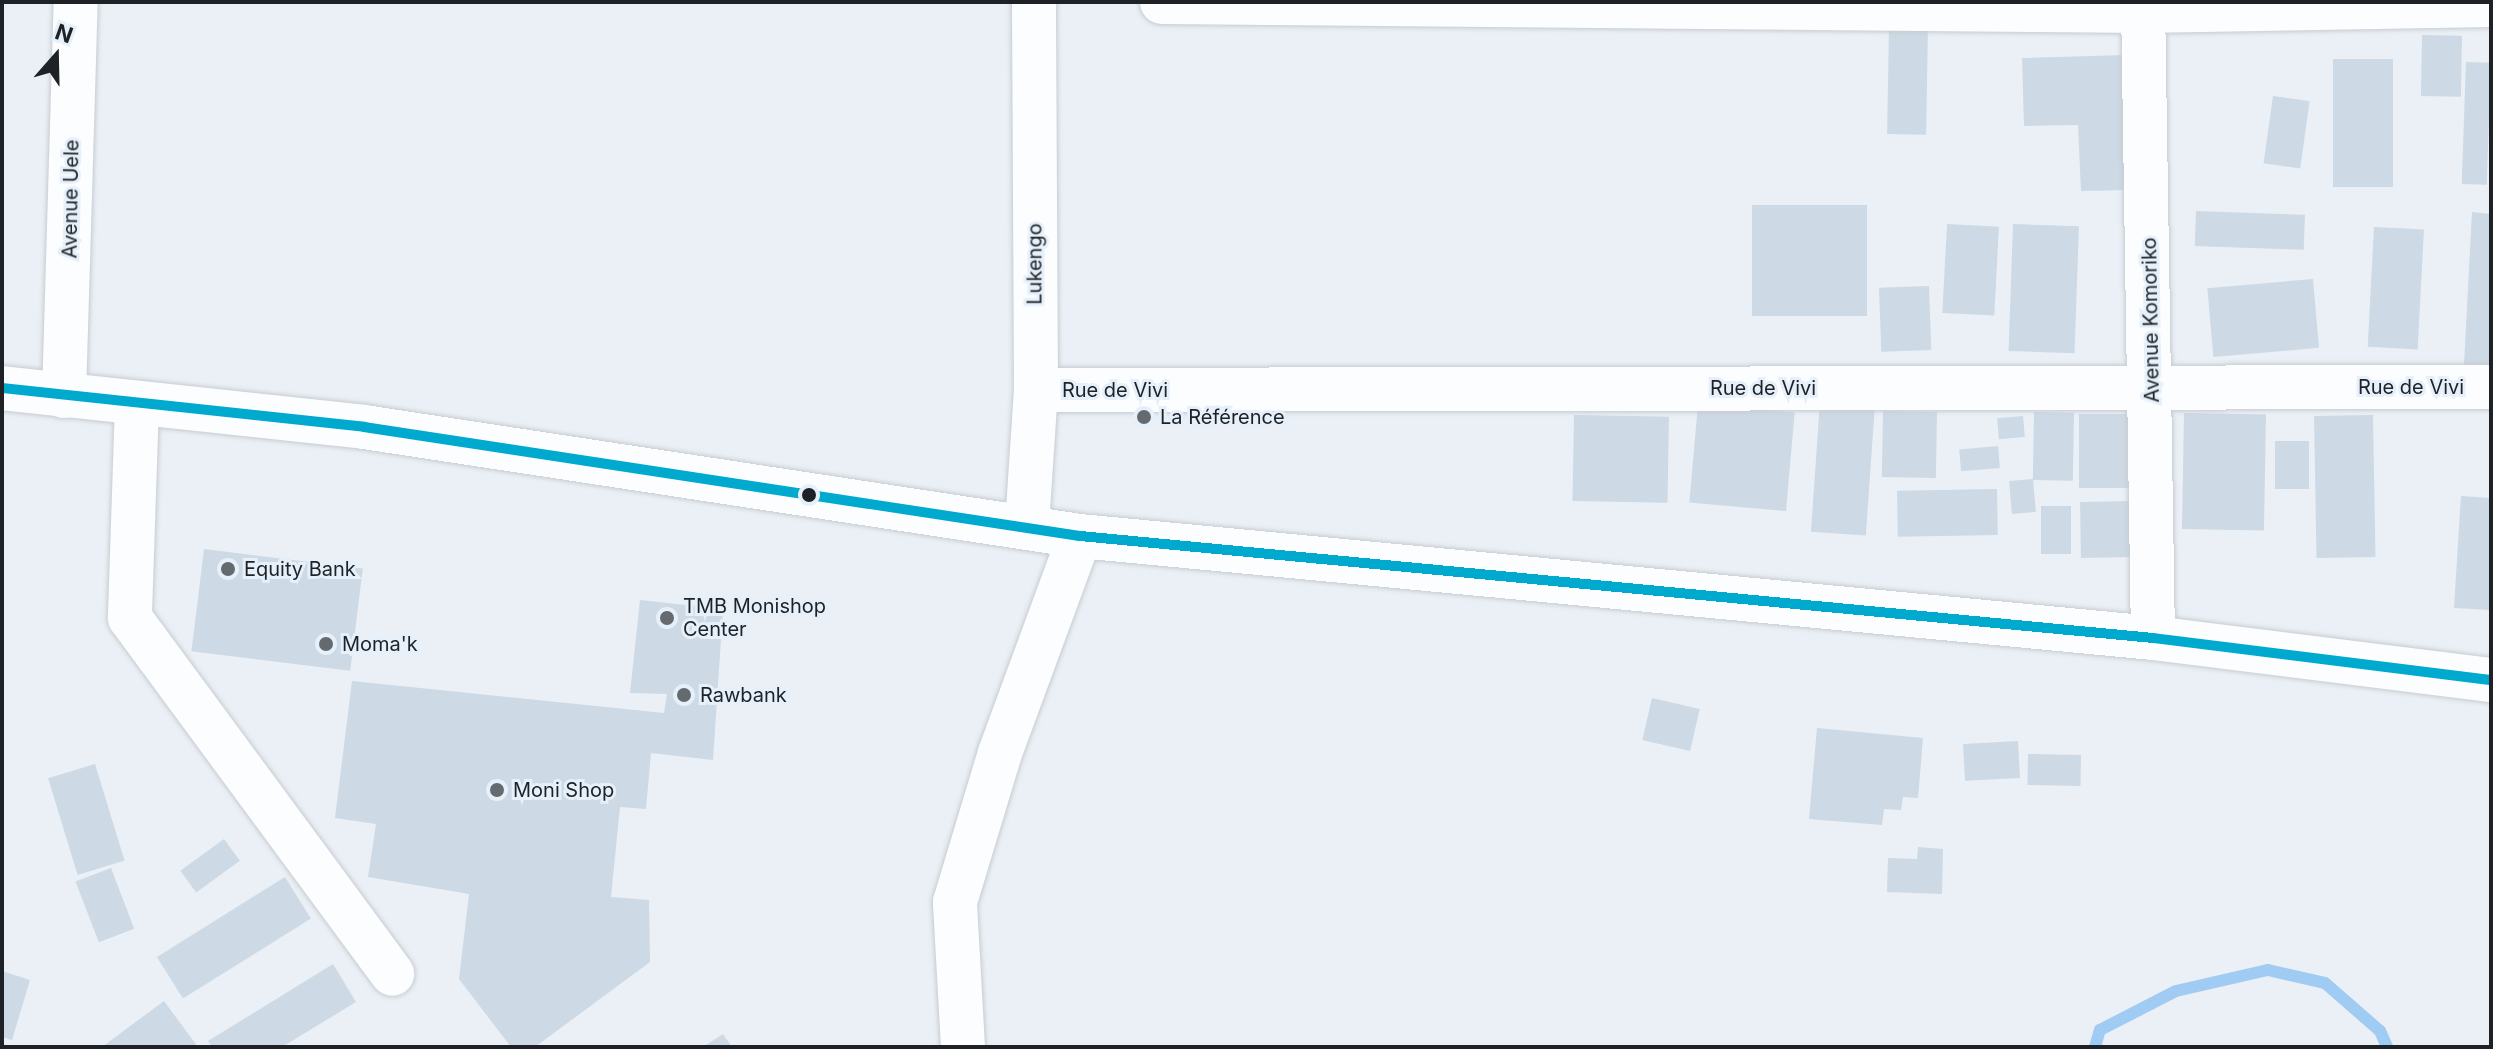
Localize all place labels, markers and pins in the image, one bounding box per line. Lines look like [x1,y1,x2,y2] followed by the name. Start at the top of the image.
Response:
[1160,405,1285,429] place label: La Référence
[1135,408,1153,426] marker: La Référence
[801,487,817,503] unlabelled marker
[244,557,356,581] place label: Equity Bank
[219,560,237,578] marker: Equity Bank
[683,594,826,641] place label: TMB Monishop Center
[658,609,676,627] marker: TMB Monishop Center
[342,632,418,656] place label: Moma'k
[317,635,335,653] marker: Moma'k
[700,683,787,707] place label: Rawbank
[675,686,693,704] marker: Rawbank
[513,778,614,802] place label: Moni Shop
[488,781,506,799] marker: Moni Shop

